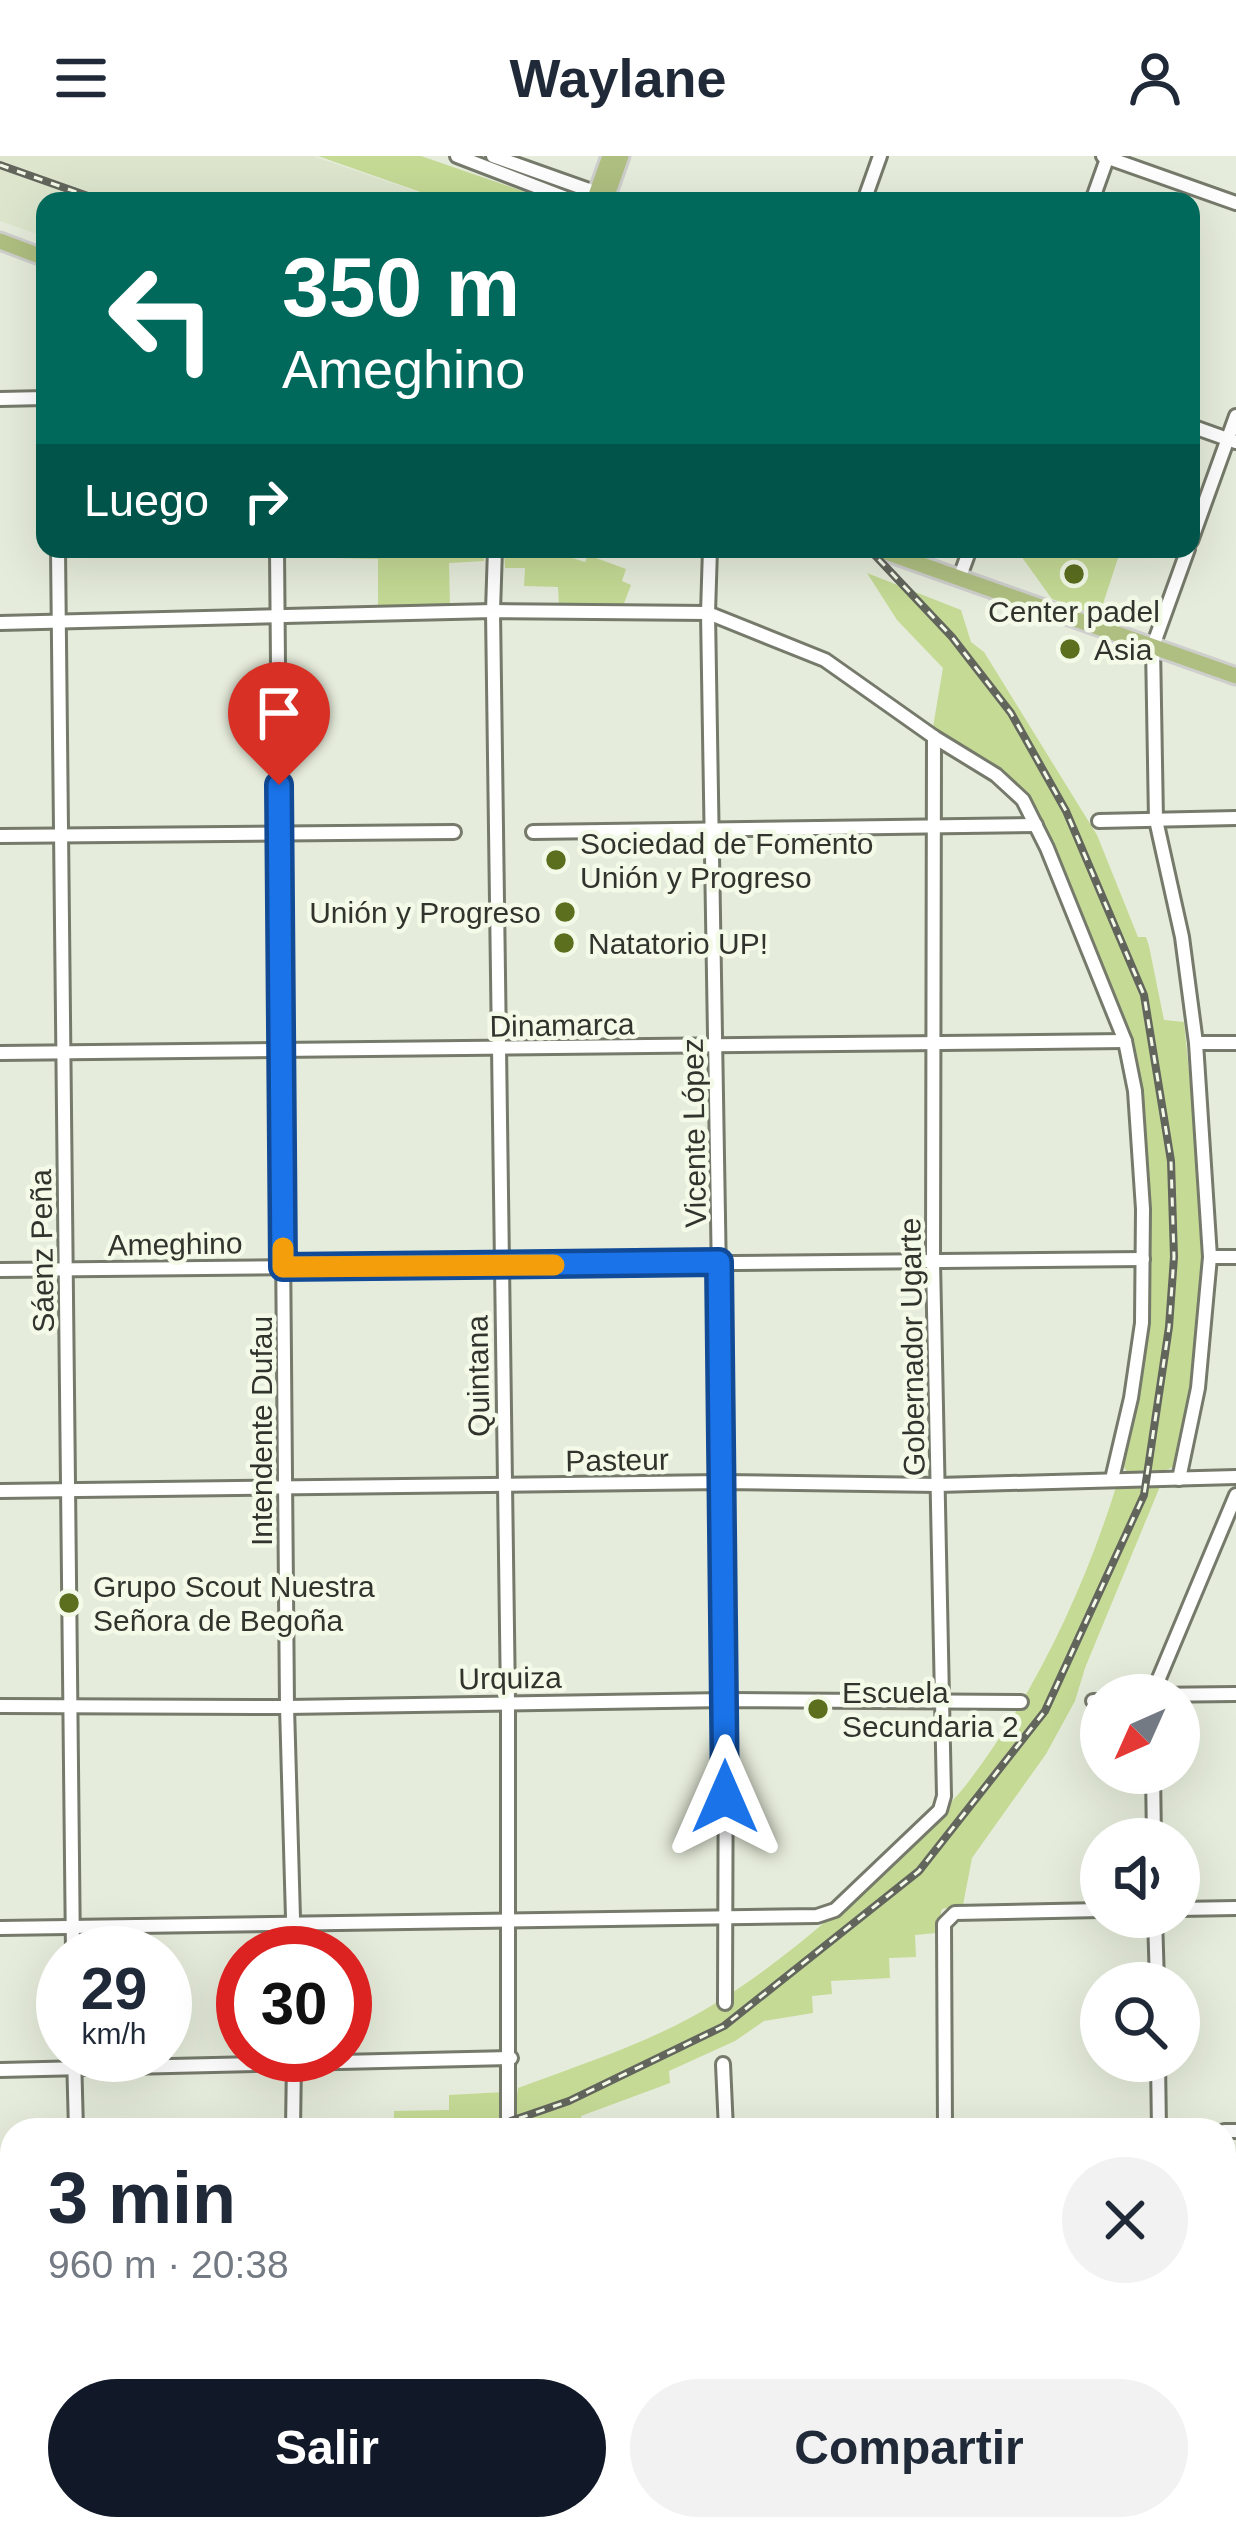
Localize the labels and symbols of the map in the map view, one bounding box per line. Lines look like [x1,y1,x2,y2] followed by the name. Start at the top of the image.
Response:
[1061,561,1087,587] marker: Center padel
[988,595,1160,628] place label: Center padel
[1094,633,1153,666] place label: Asia
[1057,636,1083,662] marker: Asia
[228,662,330,785] pin
[580,827,874,894] place label: Sociedad de Fomento Unión y Progreso
[543,847,569,873] marker: Sociedad de Fomento Unión y Progreso
[309,896,541,929] place label: Unión y Progreso
[552,899,578,925] marker: Unión y Progreso
[588,927,768,960] place label: Natatorio UP!
[551,930,577,956] marker: Natatorio UP!
[489,1007,635,1043] street label: Dinamarca
[676,1038,712,1228] street label: Vicente López
[24,1169,60,1333] street label: Sáenz Peña
[893,1217,931,1477] street label: Gobernador Ugarte
[107,1226,243,1262] street label: Ameghino
[460,1315,496,1437] street label: Quintana
[245,1316,278,1546] street label: Intendente Dufau
[565,1443,669,1477] street label: Pasteur
[93,1570,375,1637] place label: Grupo Scout Nuestra Señora de Begoña
[56,1590,82,1616] marker: Grupo Scout Nuestra Señora de Begoña
[458,1661,562,1695] street label: Urquiza
[1080,1674,1200,1794] north arrow
[842,1676,1019,1743] place label: Escuela Secundaria 2
[805,1696,831,1722] marker: Escuela Secundaria 2
[662,1734,788,1860] position arrow
[216,1926,372,2082] speed limit sign: 30

